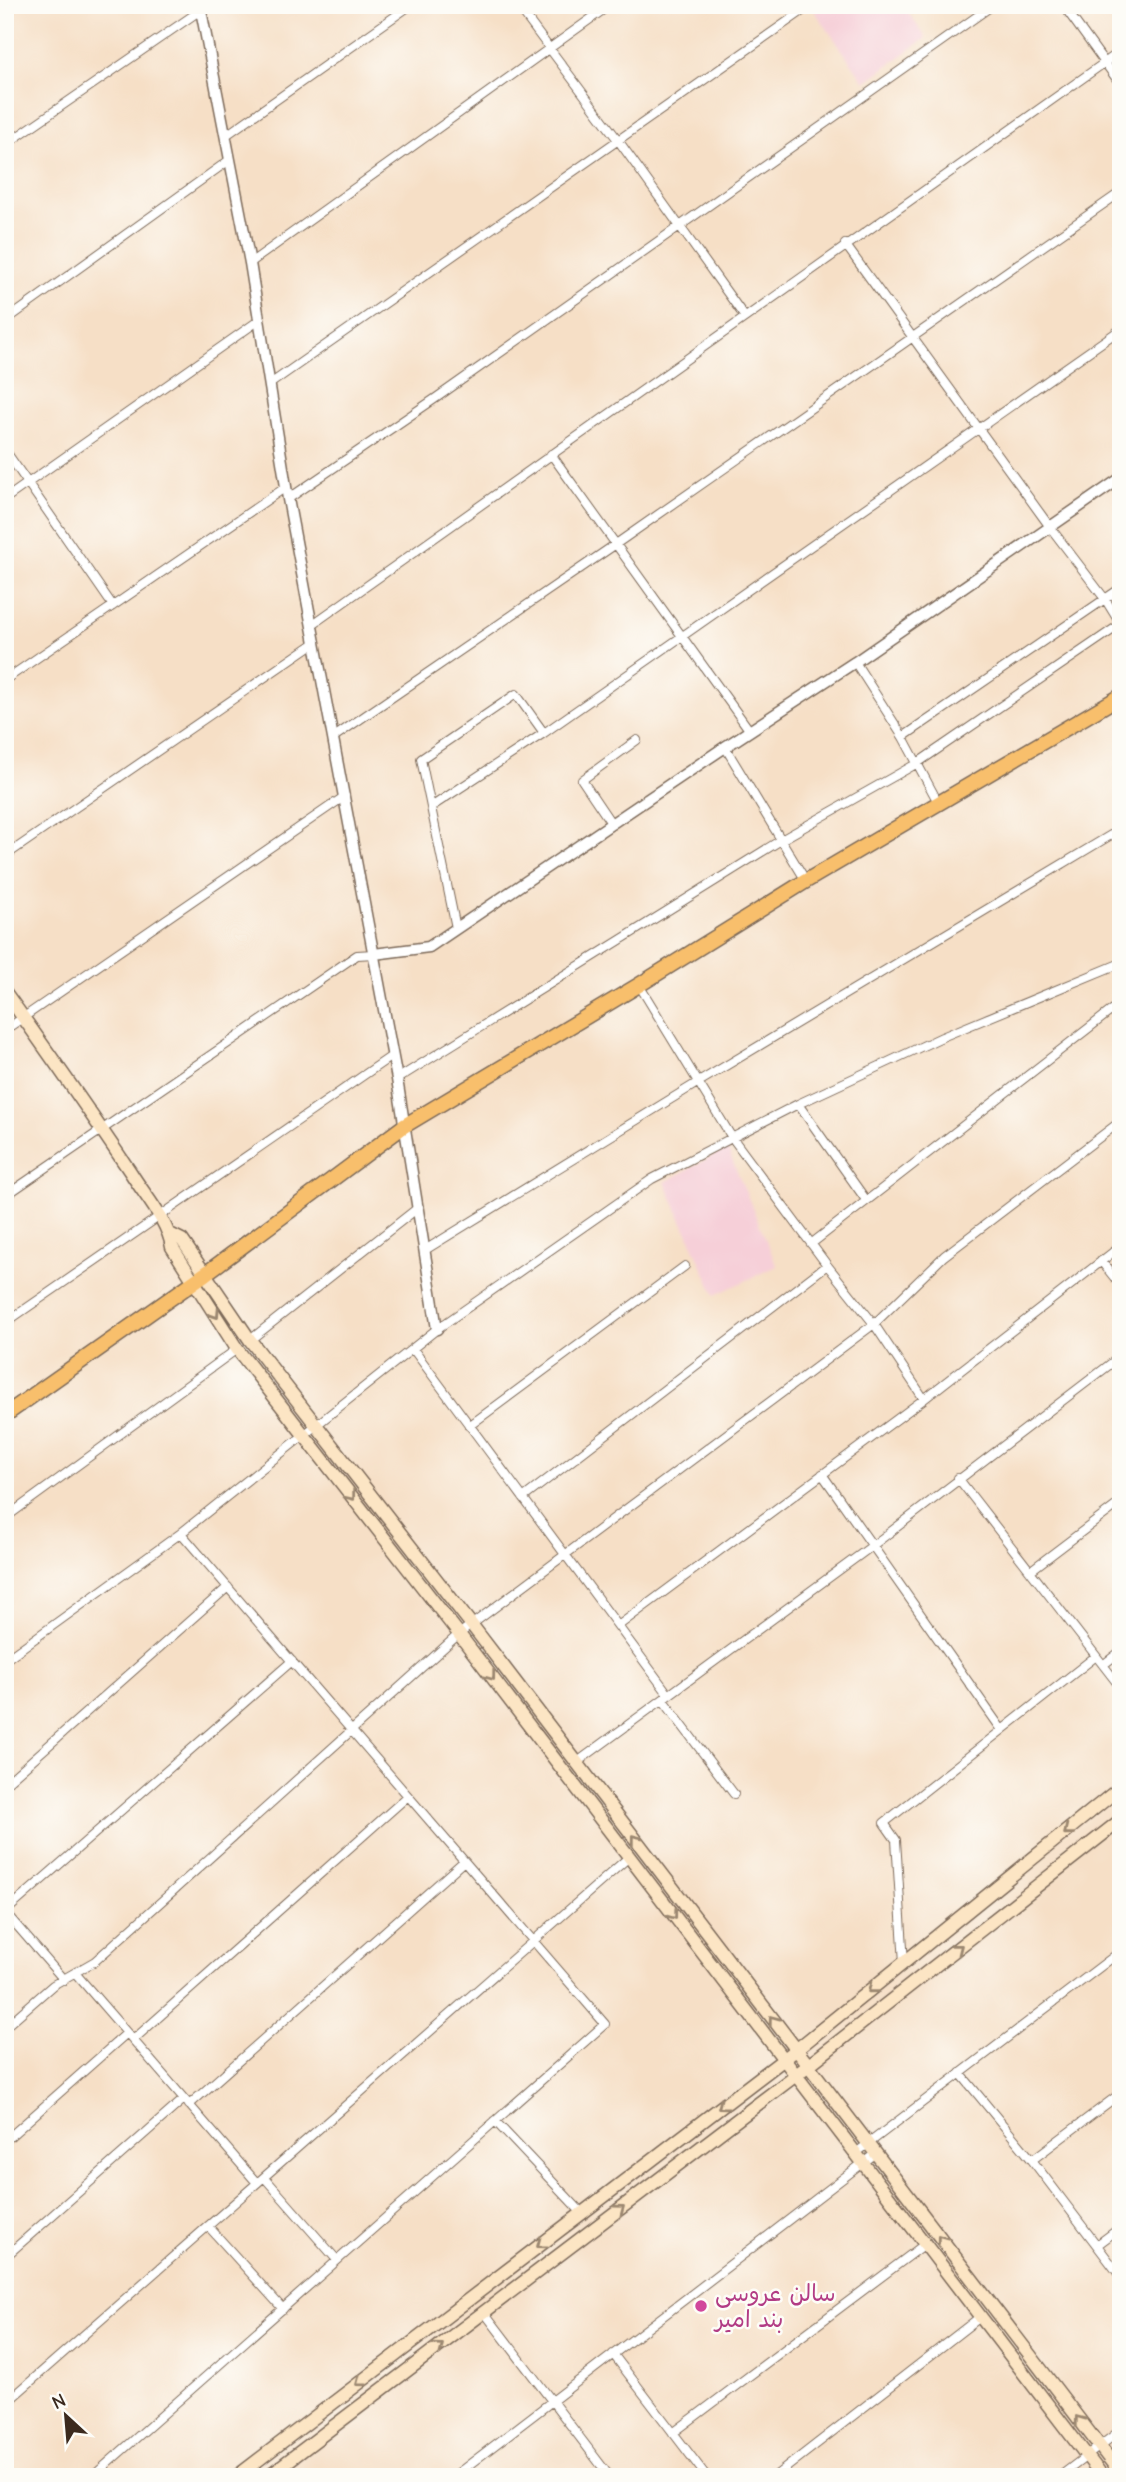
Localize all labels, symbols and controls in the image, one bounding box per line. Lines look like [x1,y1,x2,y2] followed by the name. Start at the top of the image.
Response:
[207,1306,220,1319] one-way arrow
[343,1488,356,1501] one-way arrow
[482,1668,495,1681] one-way arrow
[1063,1822,1075,1835] one-way arrow
[630,1835,643,1847] one-way arrow
[665,1908,678,1920] one-way arrow
[950,1943,962,1956] one-way arrow
[867,1980,879,1993] one-way arrow
[769,2015,781,2028] one-way arrow
[717,2098,730,2110] one-way arrow
[612,2205,625,2217] one-way arrow
[937,2235,950,2247] one-way arrow
[536,2236,549,2248] one-way arrow
[713,2280,836,2333] place label: سالن عروسی بند امیر
[693,2298,709,2314] marker: سالن عروسی بند امیر
[431,2342,444,2355] one-way arrow
[355,2374,368,2386] one-way arrow
[32,2380,102,2450] north arrow
[49,2389,69,2414] text: N
[1075,2415,1088,2428] one-way arrow

